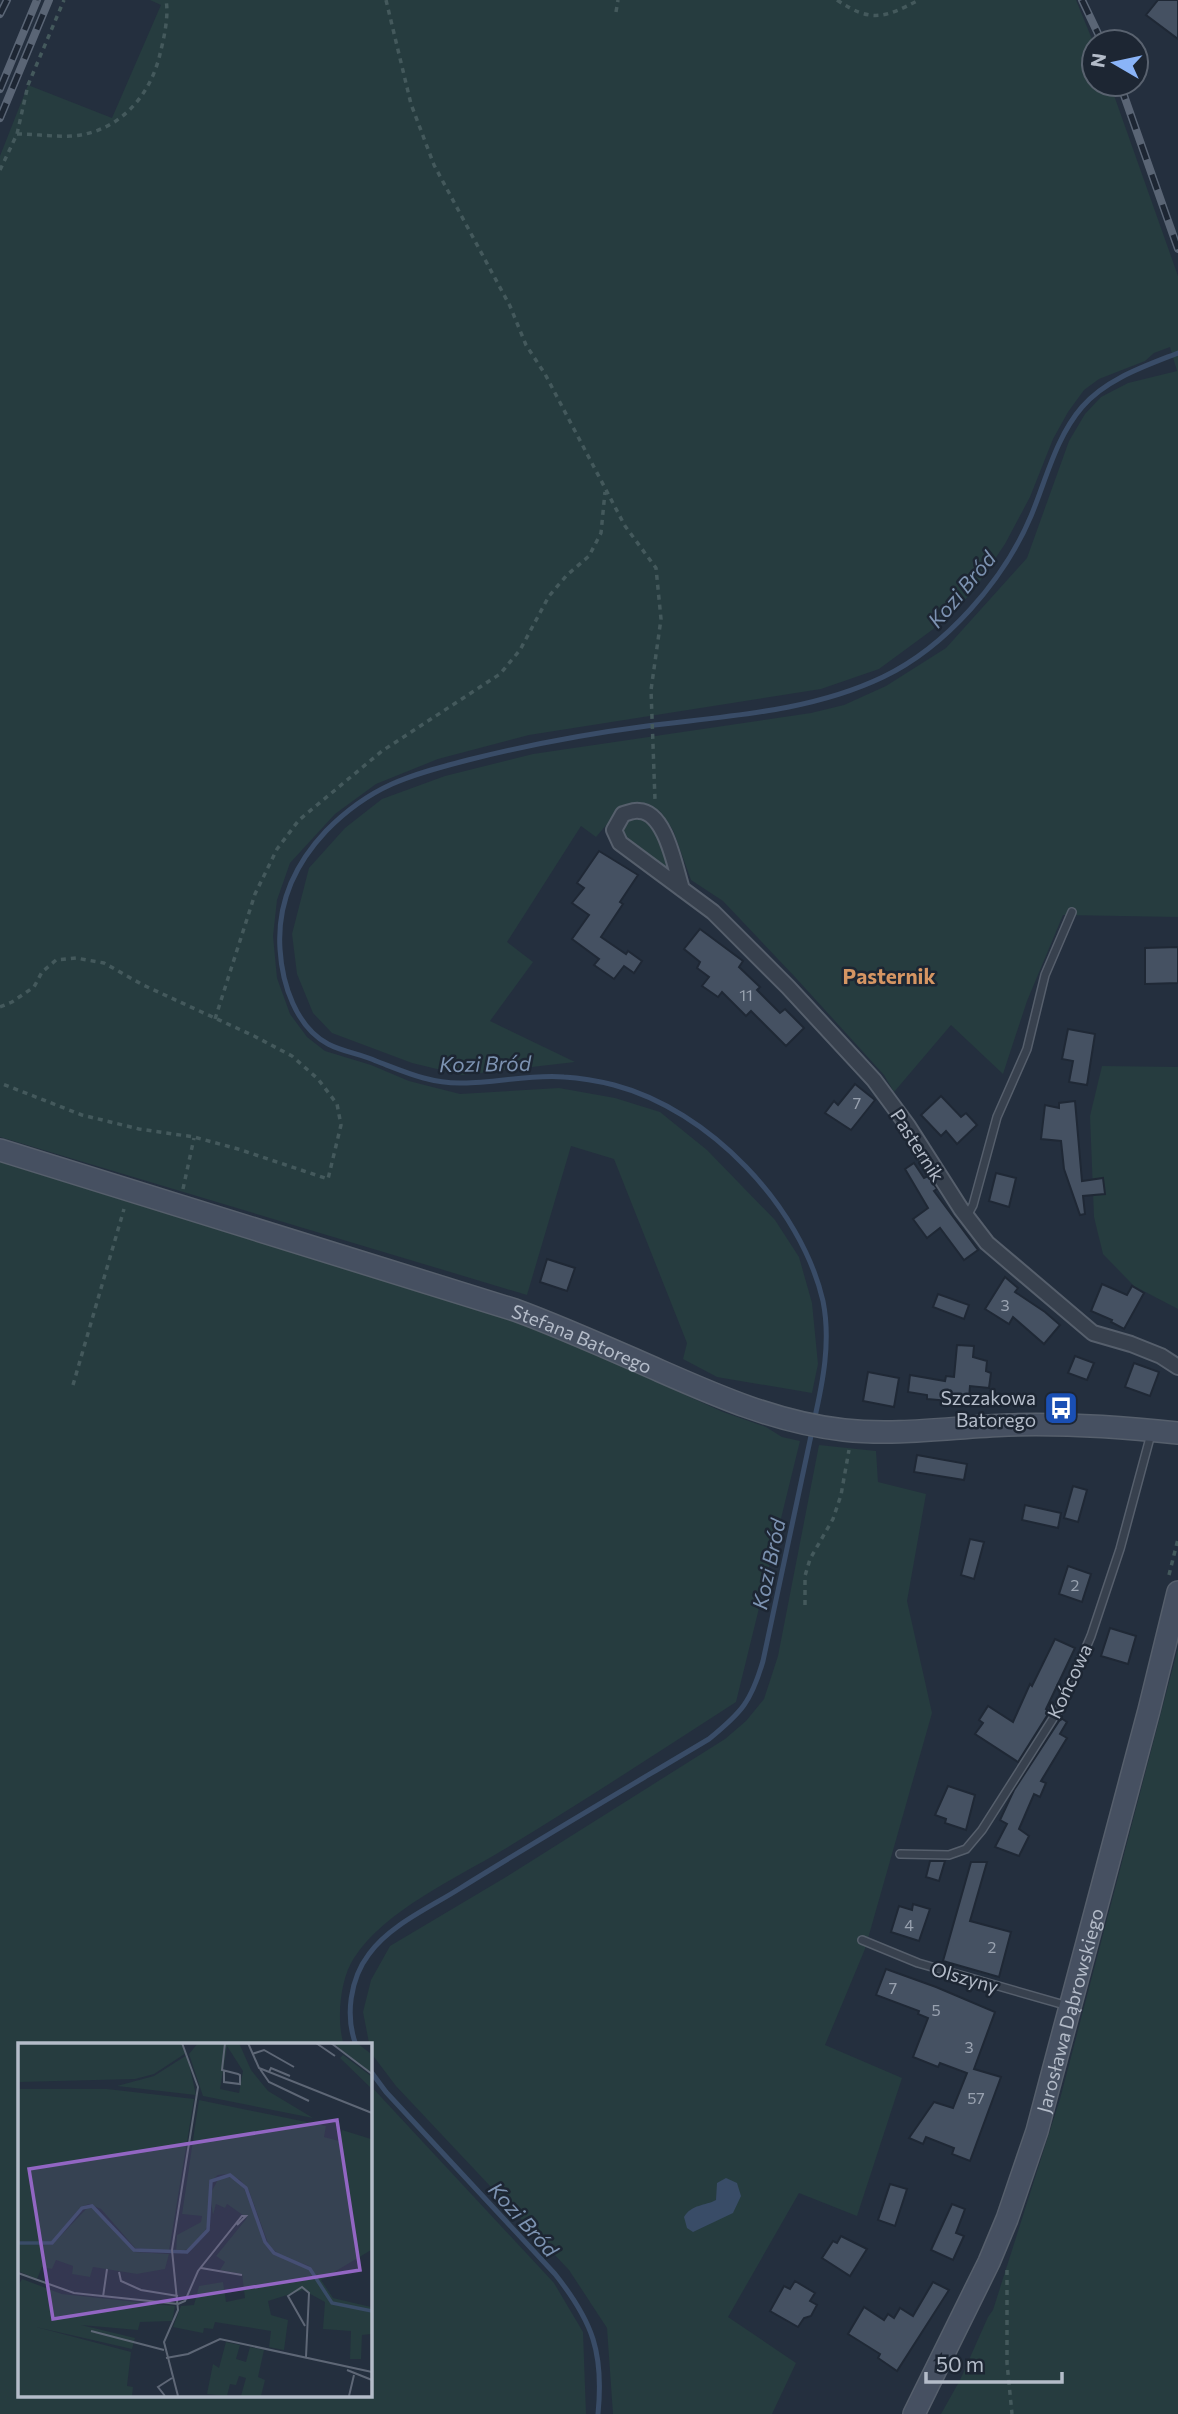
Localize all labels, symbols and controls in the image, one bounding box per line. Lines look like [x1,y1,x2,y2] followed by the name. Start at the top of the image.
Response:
[1080,28,1150,98] north arrow
[1085,51,1110,69] text: N
[922,545,1001,632] water label: Kozi Bród
[843,963,935,988] district label: Pasternik
[739,985,753,1004] house number: 11
[439,1050,532,1076] water label: Kozi Bród
[853,1093,861,1112] house number: 7
[886,1104,950,1186] street label: Pasternik
[1000,1295,1010,1314] house number: 3
[509,1298,656,1378] street label: Stefana Batorego
[941,1386,1036,1431] place label: Szczakowa Batorego
[1042,1389,1080,1427] bus stop icon: Szczakowa Batorego
[746,1516,790,1611] water label: Kozi Bród
[1071,1575,1080,1594] house number: 2
[1042,1640,1096,1722] street label: Końcowa
[1031,1906,1107,2115] street label: Jarosława Dąbrowskiego
[904,1915,914,1934] house number: 4
[988,1937,997,1956] house number: 2
[929,1956,1001,1998] street label: Olszyny
[889,1978,897,1997] house number: 7
[931,2000,941,2019] house number: 5
[964,2037,974,2056] house number: 3
[18,2043,371,2396] inset map
[967,2088,985,2107] house number: 57
[484,2177,565,2262] water label: Kozi Bród
[926,2340,1062,2384] scale bar
[936,2351,984,2376] text: 50 m

